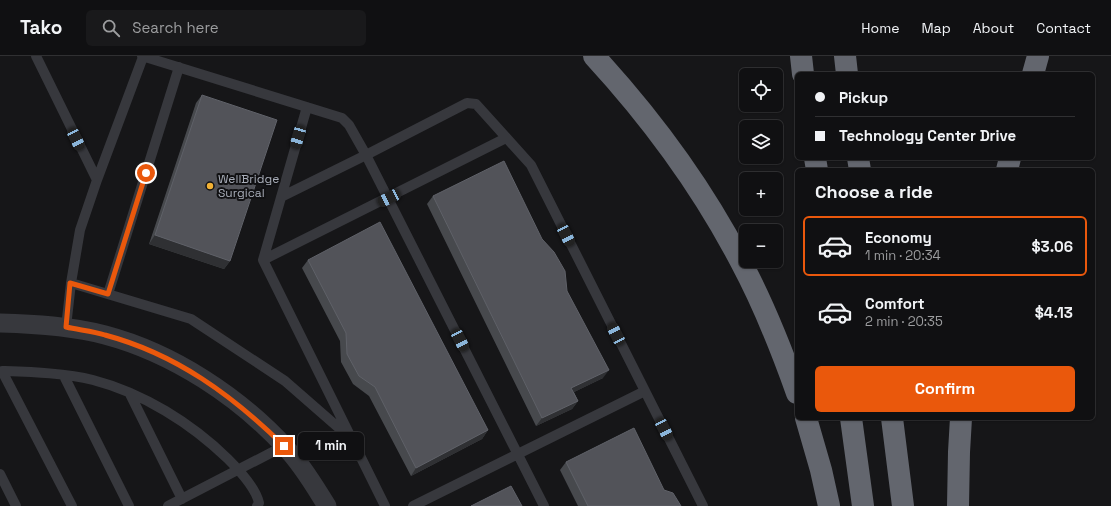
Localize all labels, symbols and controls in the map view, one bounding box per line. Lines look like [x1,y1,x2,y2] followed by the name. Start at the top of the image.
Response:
[86,10,366,46] search box
[20,15,62,40] text: Tako
[100,17,122,39] icon: search
[132,18,219,37] text: Search here
[861,19,899,37] text: Home
[921,19,951,37] text: Map
[973,19,1014,37] text: About
[1036,19,1091,37] text: Contact
[739,68,783,268] map controls
[739,68,783,112] button: locate
[839,88,888,107] text: Pickup
[739,120,783,164] button: layers
[289,124,307,150] car
[65,126,87,152] car
[839,126,1016,145] text: Technology Center Drive
[137,164,155,182] route start
[218,171,279,201] place label: WellBridge Surgical
[739,172,783,216] button: +
[815,180,933,203] text: Choose a ride
[205,181,215,191] marker: WellBridge Surgical
[376,187,402,209] car
[555,222,577,248] car
[739,224,783,268] button: −
[817,228,853,264] icon: car
[865,228,932,247] text: Economy
[1032,237,1073,256] text: $3.06
[865,247,941,264] text: 1 min · 20:34
[817,294,853,330] icon: car
[865,294,925,313] text: Comfort
[1035,303,1073,322] text: $4.13
[865,313,943,330] text: 2 min · 20:35
[605,321,627,347] car
[449,327,471,353] car
[815,366,1075,412] button: Confirm
[653,416,675,442] car
[298,432,364,460] callout: 1 min
[275,437,293,455] route end
[315,437,347,454] text: 1 min

